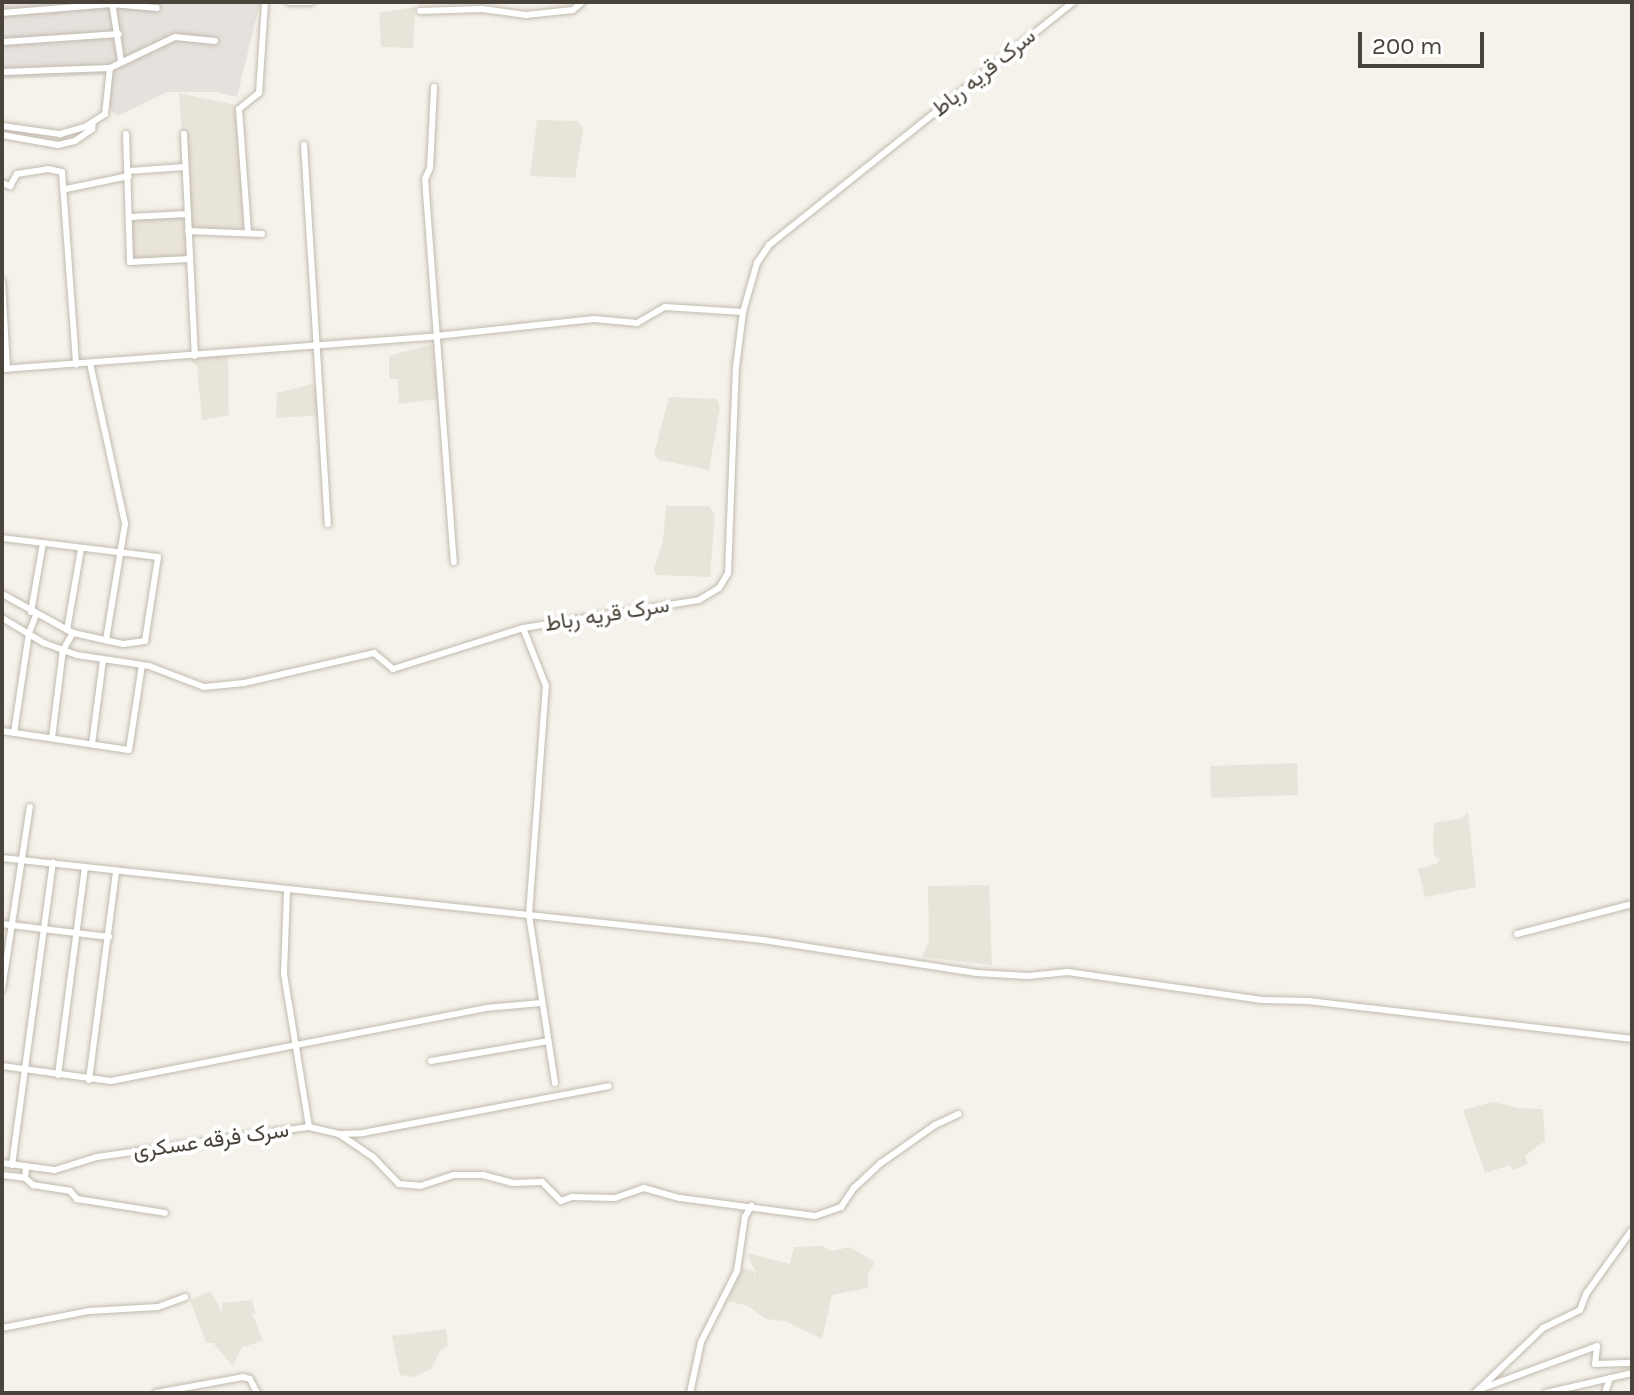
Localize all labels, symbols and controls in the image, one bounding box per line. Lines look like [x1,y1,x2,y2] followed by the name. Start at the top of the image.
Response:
[1362,16,1488,66] scale bar
[927,23,1041,123] street label: سرک قریه رباط
[1372,32,1443,60] text: 200 m
[543,592,671,638] street label: سرک قریه رباط
[131,1117,291,1165] street label: سرک فرقه عسکری

